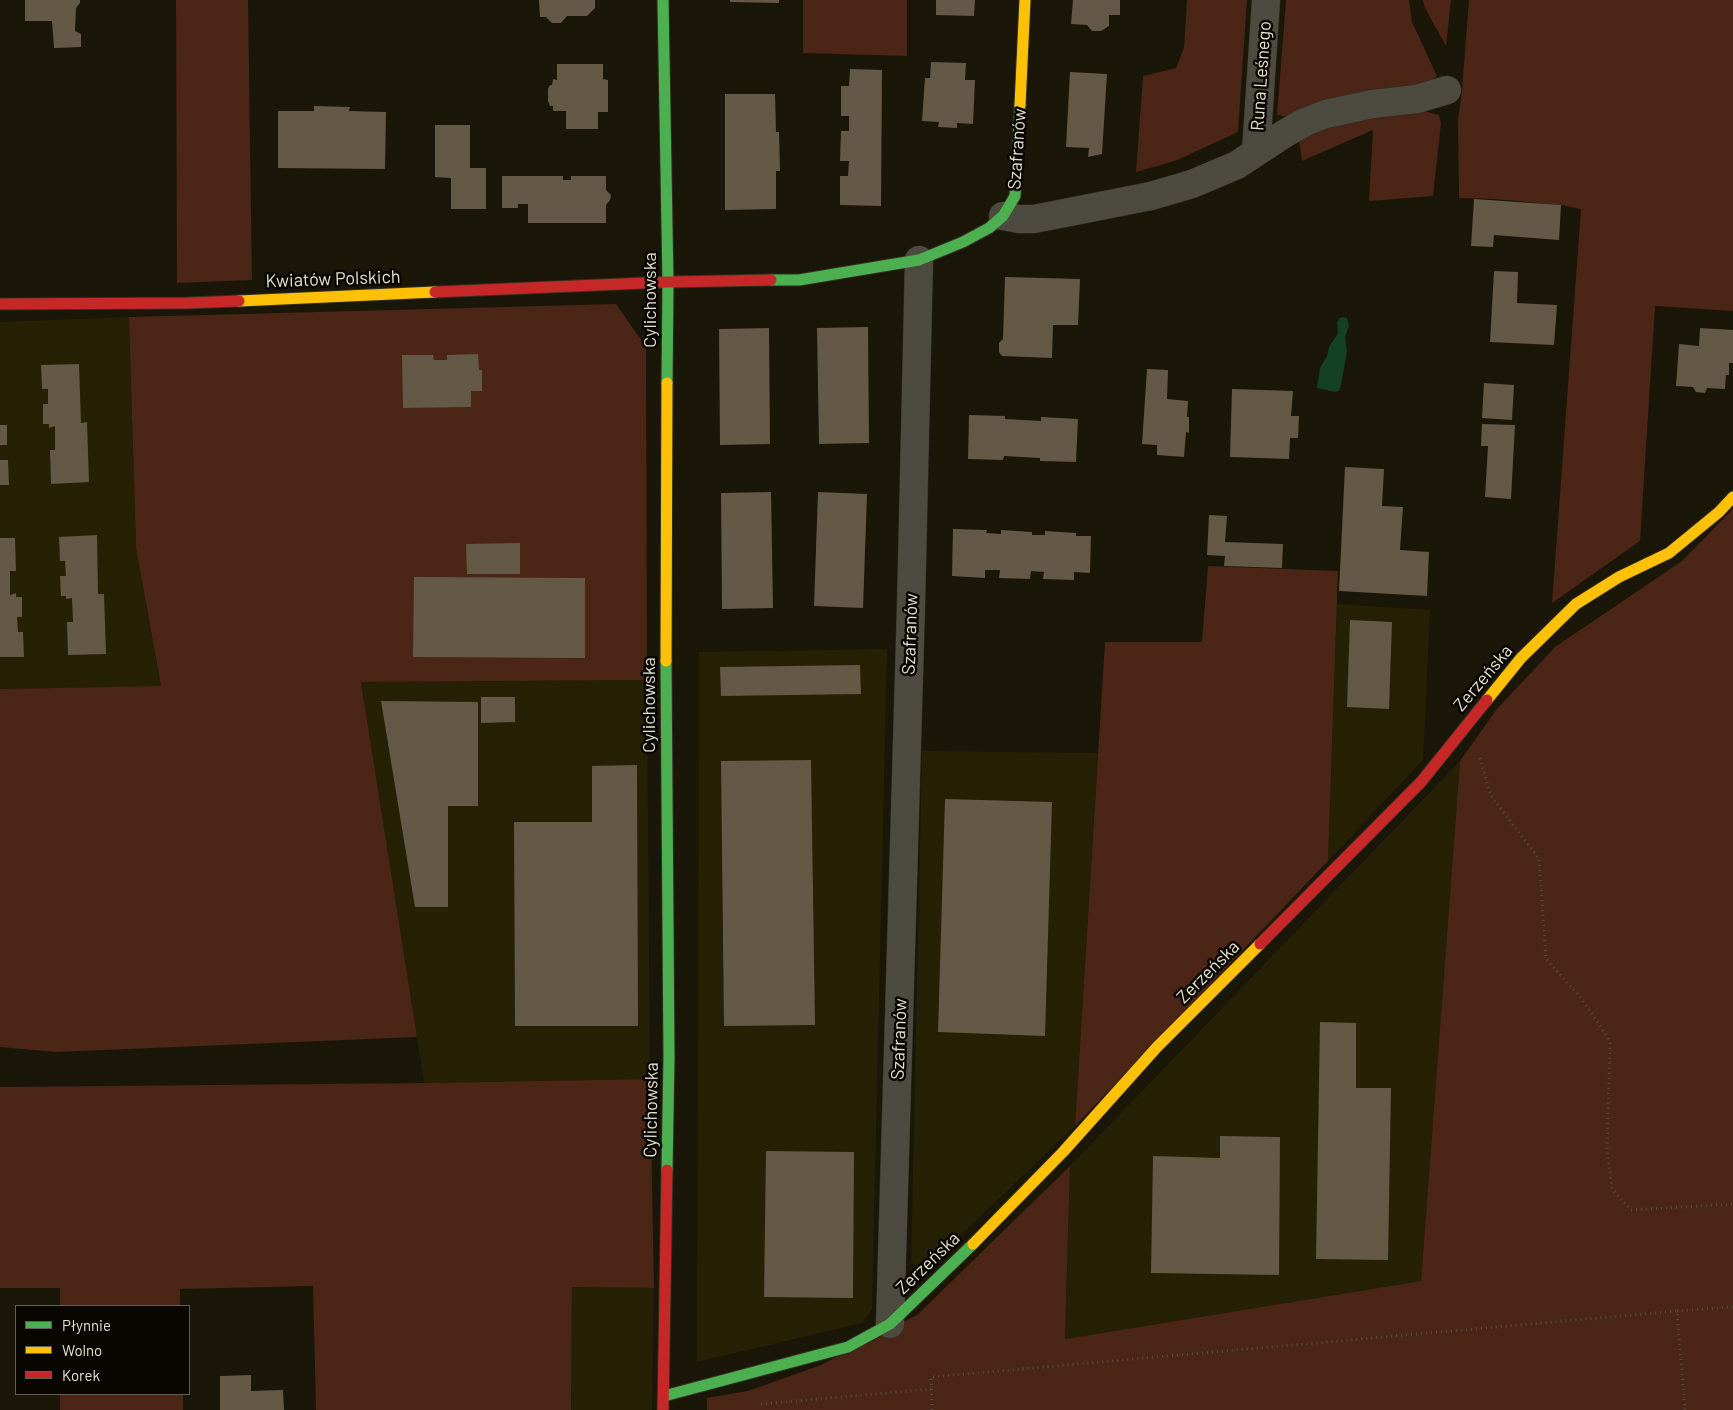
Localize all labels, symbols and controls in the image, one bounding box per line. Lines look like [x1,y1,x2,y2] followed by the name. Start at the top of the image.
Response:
[1246,20,1276,132] street label: Runa Leśnego
[1003,108,1031,190] street label: Szafranów
[639,252,661,348] street label: Cylichowska
[265,266,401,292] street label: Kwiatów Polskich
[898,593,922,675] street label: Szafranów
[1449,640,1517,716] street label: Zerzeńska
[638,657,660,753] street label: Cylichowska
[1172,936,1244,1008] street label: Zerzeńska
[887,998,911,1080] street label: Szafranów
[639,1062,663,1158] street label: Cylichowska
[892,1227,964,1299] street label: Zerzeńska
[15,1305,190,1395] legend
[62,1316,111,1334] text: Płynnie
[62,1341,102,1359] text: Wolno
[62,1366,100,1384] text: Korek

